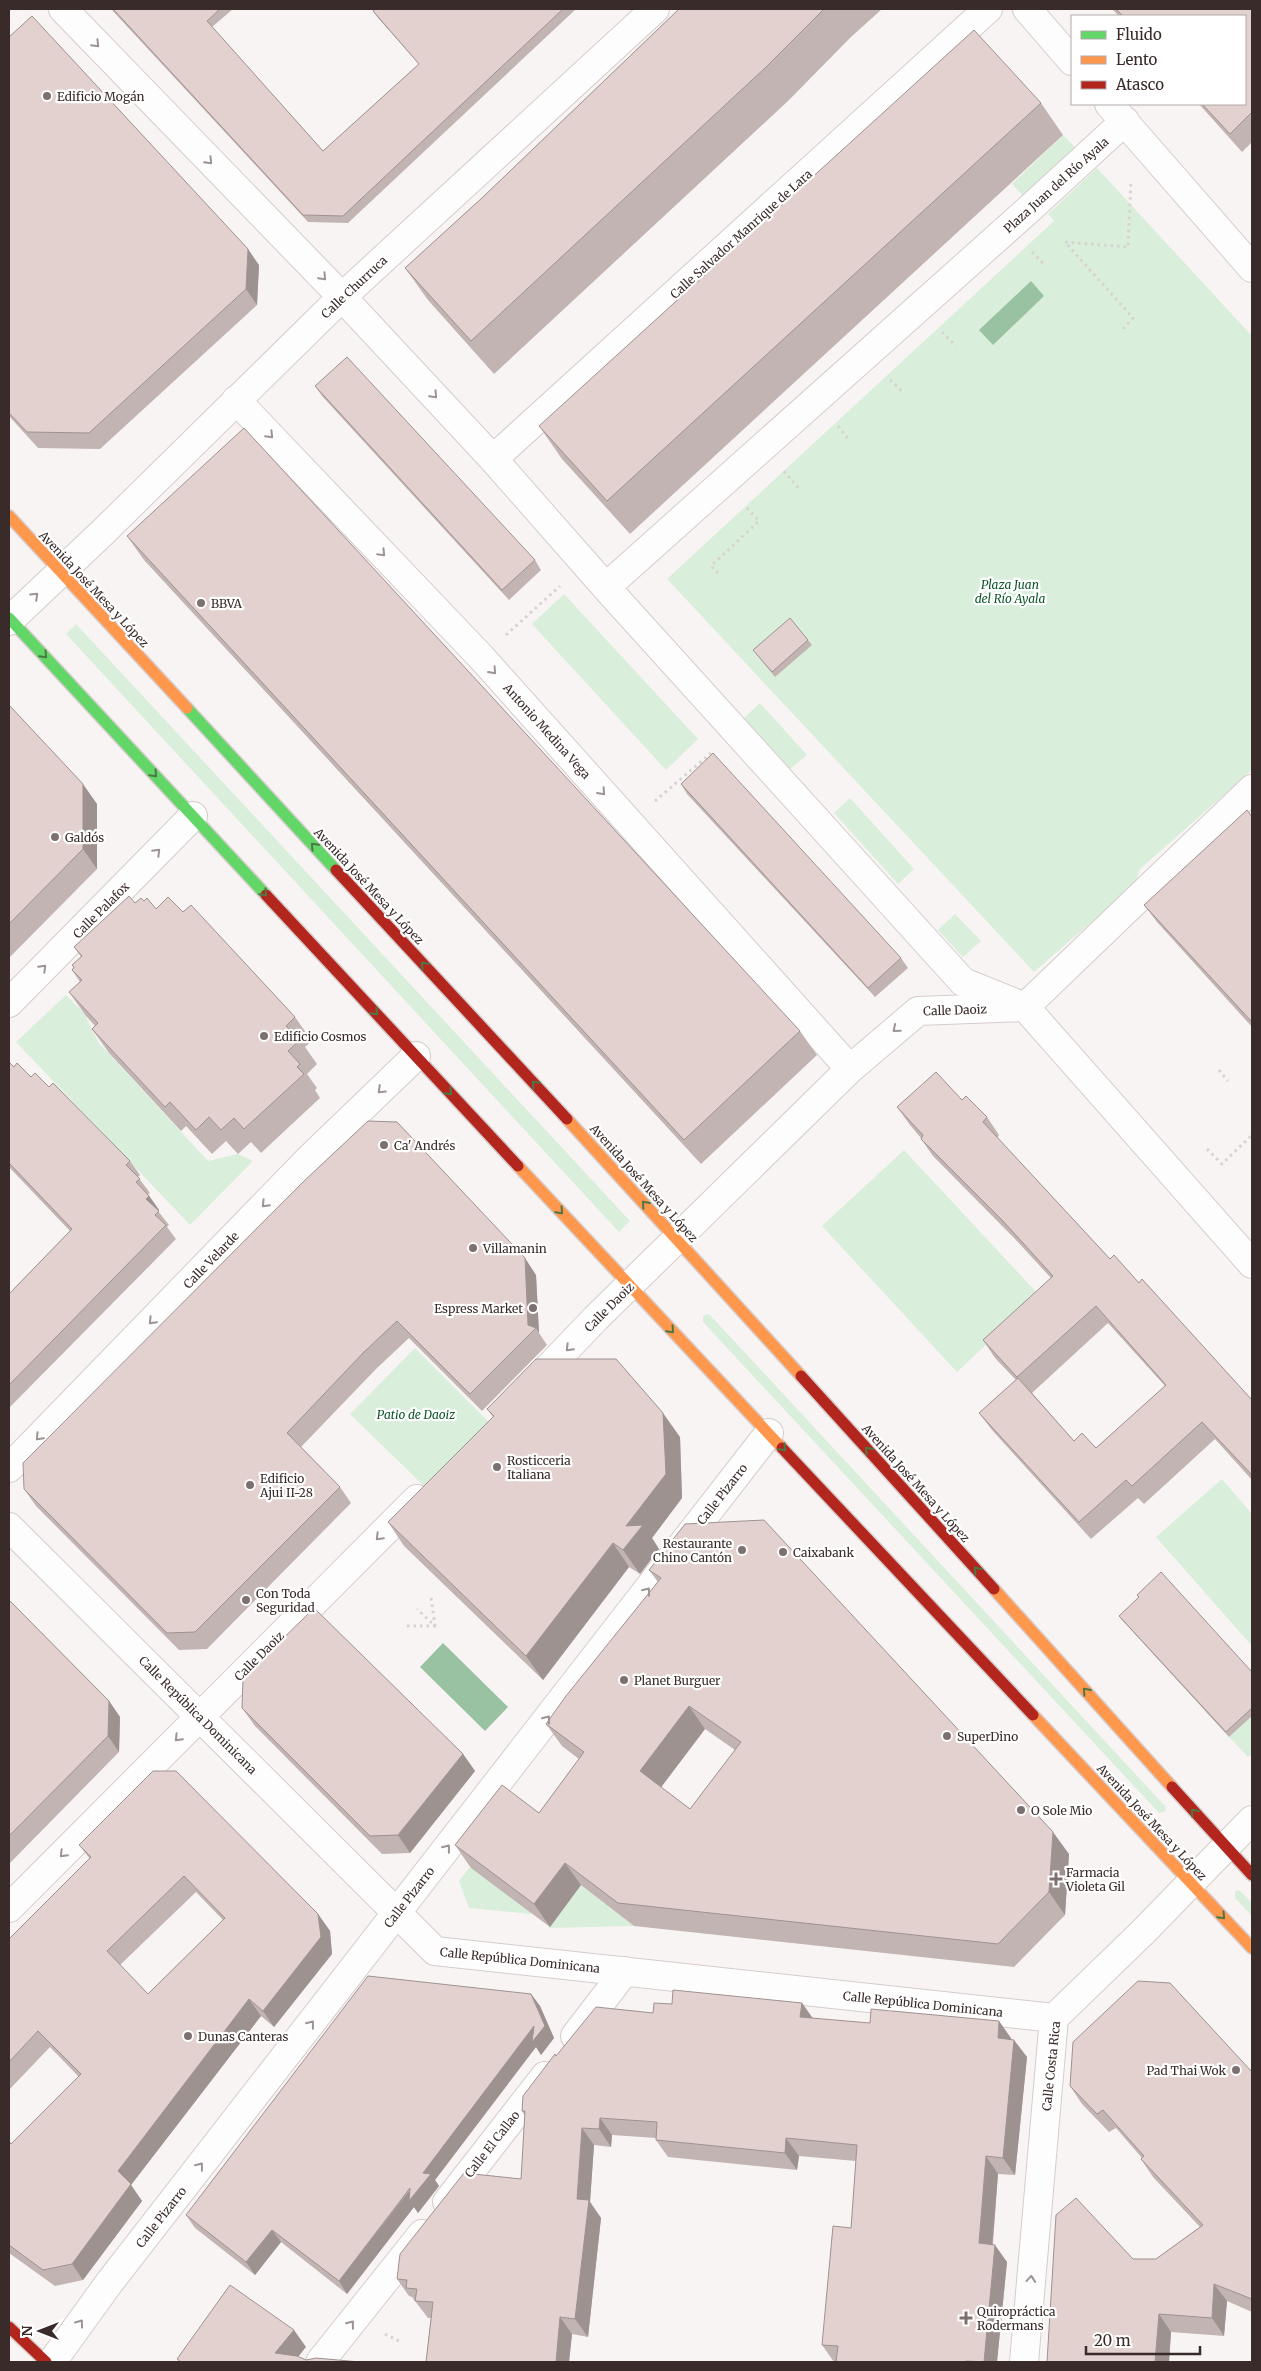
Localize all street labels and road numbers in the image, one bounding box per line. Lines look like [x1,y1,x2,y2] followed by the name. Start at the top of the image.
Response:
[1000,134,1112,236] street label: Plaza Juan del Río Ayala
[667,166,815,302] street label: Calle Salvador Manrique de Lara
[318,252,390,321] street label: Calle Churruca
[35,527,152,651] street label: Avenida José Mesa y López
[500,679,594,782] street label: Antonio Medina Vega
[310,824,427,948] street label: Avenida José Mesa y López
[70,878,133,941] street label: Calle Palafox
[923,1001,988,1019] street label: Calle Daoiz
[586,1120,701,1245] street label: Avenida José Mesa y López
[180,1228,242,1292] street label: Calle Velarde
[581,1279,637,1335] street label: Calle Daoiz
[858,1420,973,1545] street label: Avenida José Mesa y López
[694,1461,750,1527] street label: Calle Pizarro
[231,1628,287,1684] street label: Calle Daoiz
[136,1653,261,1778] street label: Calle República Dominicana
[1093,1760,1210,1884] street label: Avenida José Mesa y López
[381,1864,437,1930] street label: Calle Pizarro
[439,1944,601,1976] street label: Calle República Dominicana
[842,1988,1004,2020] street label: Calle República Dominicana
[1039,2020,1063,2112] street label: Calle Costa Rica
[461,2108,523,2180] street label: Calle El Callao
[133,2184,189,2250] street label: Calle Pizarro

